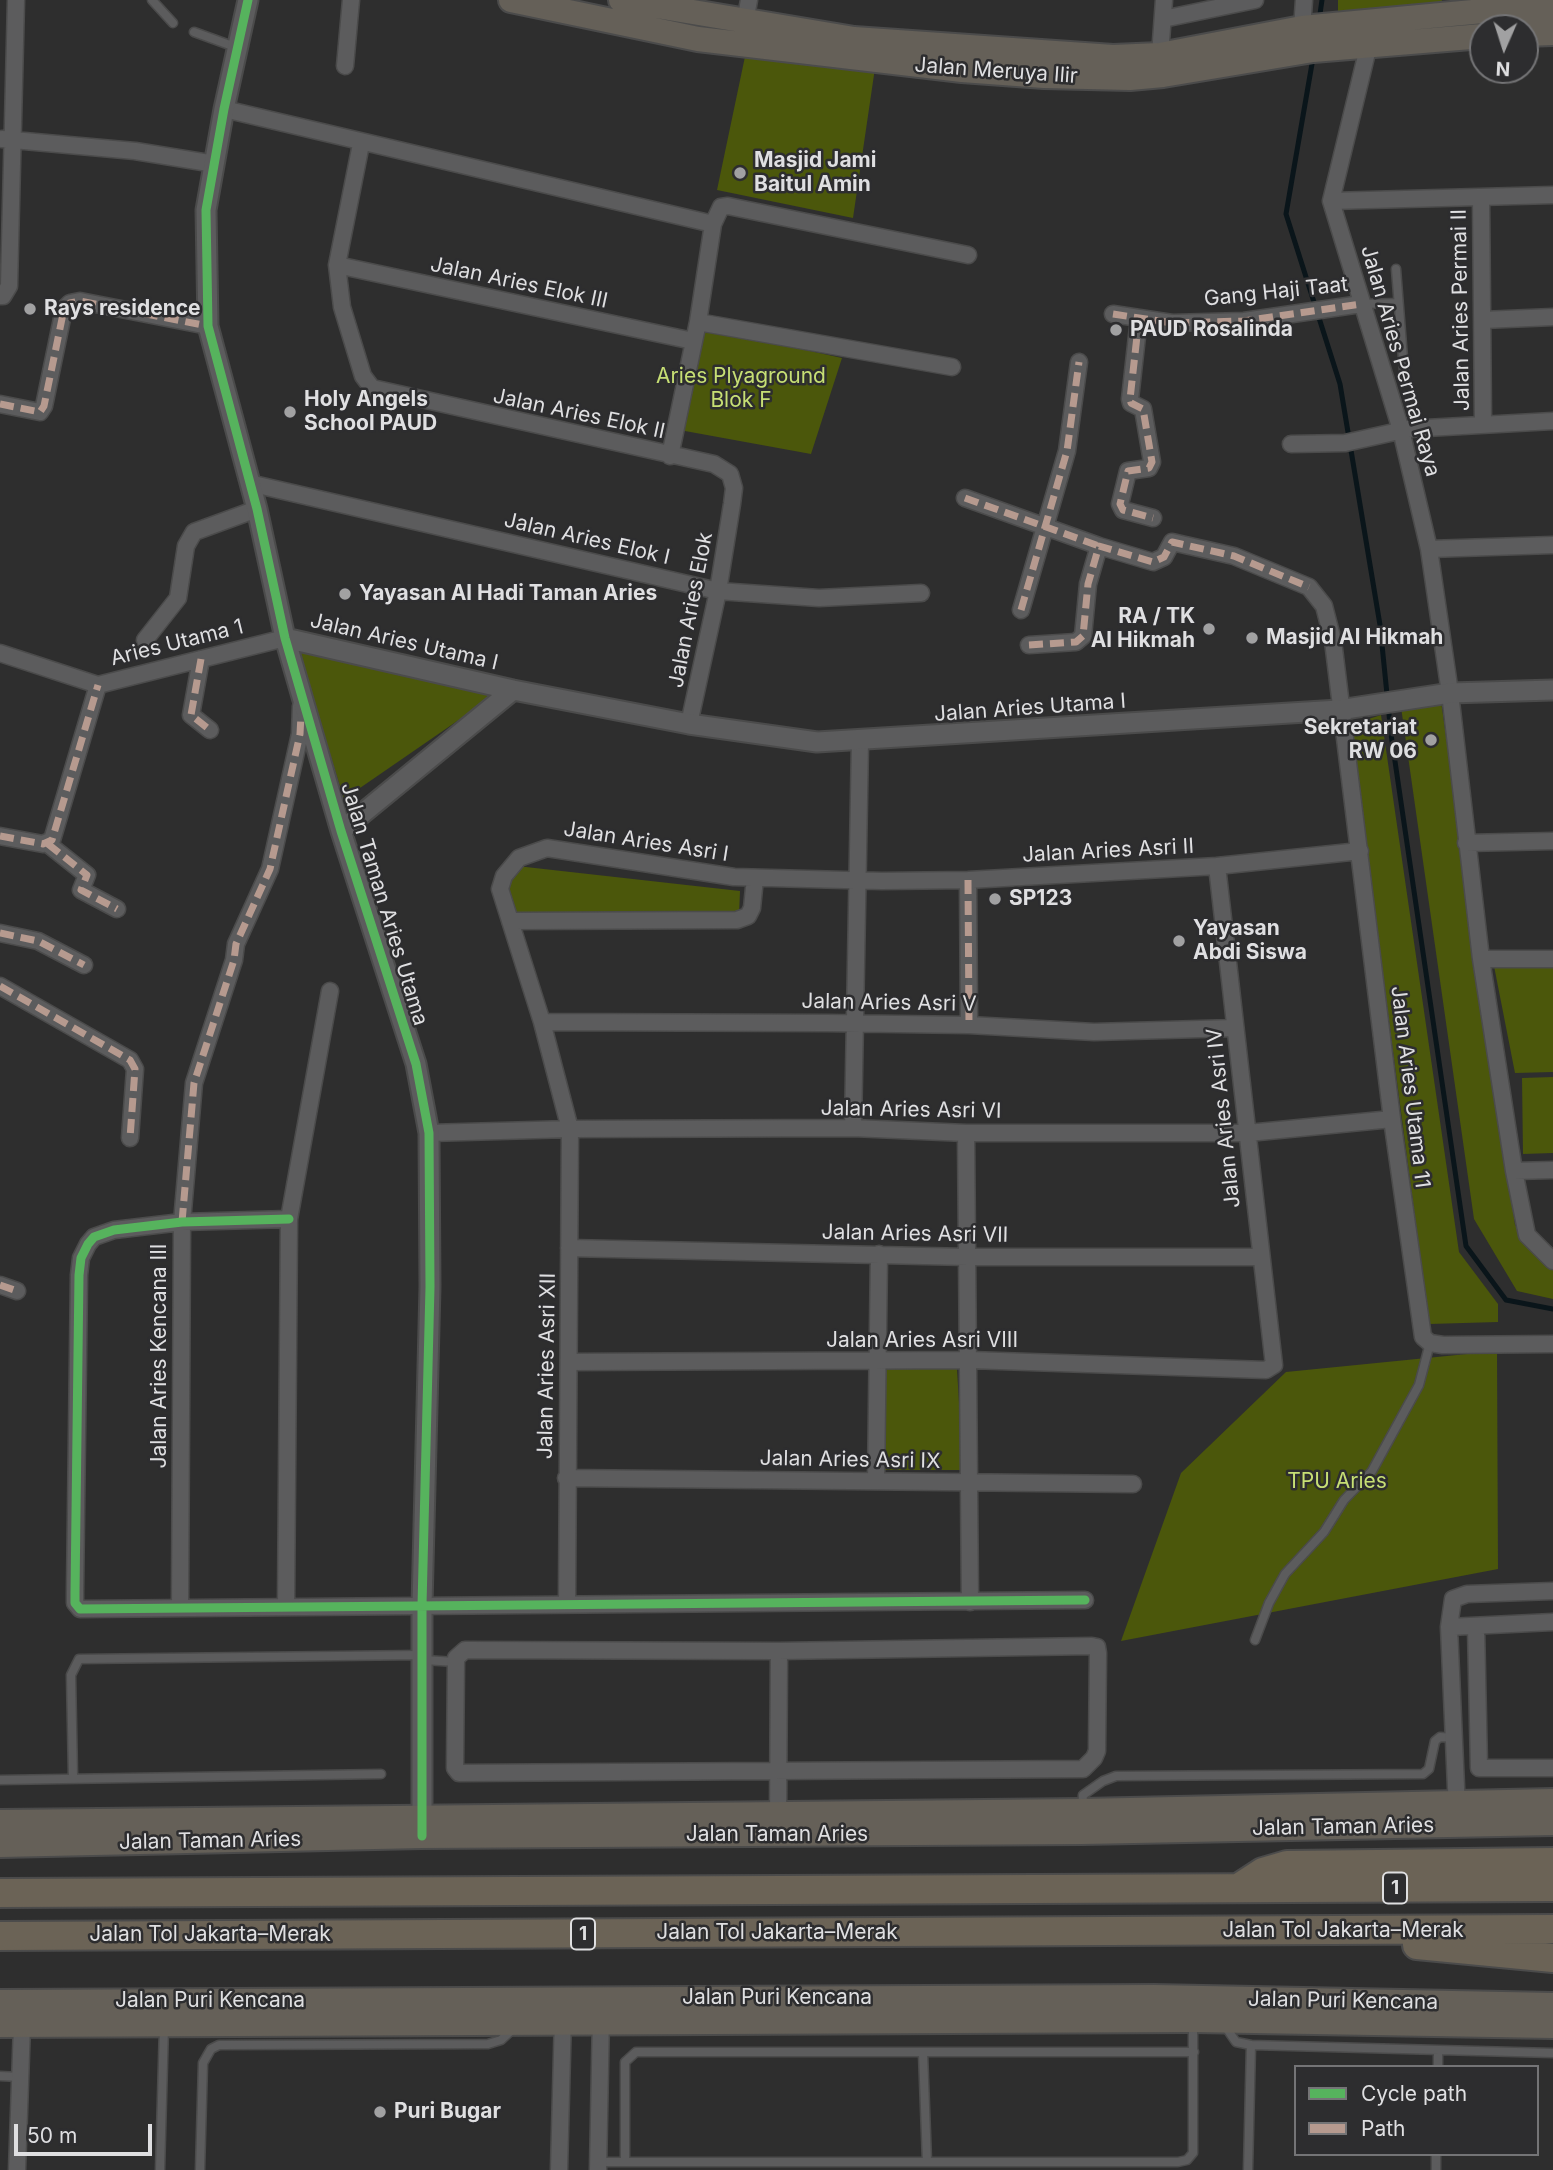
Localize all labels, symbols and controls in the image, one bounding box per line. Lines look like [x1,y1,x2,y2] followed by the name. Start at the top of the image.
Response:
[1469,14,1539,84] north arrow
[914,53,1078,89] street label: Jalan Meruya Ilir
[1495,57,1511,80] text: N
[754,148,876,198] place label: Masjid Jami Baitul Amin
[732,165,748,181] marker: Masjid Jami Baitul Amin
[1447,209,1475,411] street label: Jalan Aries Permai II
[1355,242,1445,480] street label: Jalan Aries Permai Raya
[428,252,610,314] street label: Jalan Aries Elok III
[1203,272,1349,312] street label: Gang Haji Taat
[44,296,201,322] place label: Rays residence
[22,301,38,317] marker: Rays residence
[1130,317,1293,343] place label: PAUD Rosalinda
[1108,322,1124,338] marker: PAUD Rosalinda
[656,364,826,414] park label: Aries Plyaground Blok F
[491,383,667,445] street label: Jalan Aries Elok II
[304,387,437,437] place label: Holy Angels School PAUD
[282,404,298,420] marker: Holy Angels School PAUD
[502,508,672,570] street label: Jalan Aries Elok I
[664,530,718,690] street label: Jalan Aries Elok
[359,581,657,607] place label: Yayasan Al Hadi Taman Aries
[337,586,353,602] marker: Yayasan Al Hadi Taman Aries
[1091,604,1195,654] place label: RA / TK Al Hikmah
[308,608,500,676] street label: Jalan Aries Utama I
[108,614,246,672] street label: Aries Utama 1
[1201,621,1217,637] marker: RA / TK Al Hikmah
[1266,625,1443,651] place label: Masjid Al Hikmah
[1244,630,1260,646] marker: Masjid Al Hikmah
[933,689,1127,727] street label: Jalan Aries Utama I
[1304,715,1417,765] place label: Sekretariat RW 06
[1423,732,1439,748] marker: Sekretariat RW 06
[335,779,433,1029] street label: Jalan Taman Aries Utama
[562,817,730,867] street label: Jalan Aries Asri I
[1021,834,1195,868] street label: Jalan Aries Asri II
[1009,886,1072,912] place label: SP123
[987,891,1003,907] marker: SP123
[1193,916,1307,966] place label: Yayasan Abdi Siswa
[1171,933,1187,949] marker: Yayasan Abdi Siswa
[1385,984,1435,1190] street label: Jalan Aries Utama 11
[801,989,977,1017] street label: Jalan Aries Asri V
[1202,1027,1246,1209] street label: Jalan Aries Asri IV
[820,1096,1002,1124] street label: Jalan Aries Asri VI
[822,1220,1008,1248] street label: Jalan Aries Asri VII
[147,1244,173,1468] street label: Jalan Aries Kencana III
[533,1273,561,1459] street label: Jalan Aries Asri XII
[826,1328,1018,1354] street label: Jalan Aries Asri VIII
[759,1446,941,1474] street label: Jalan Aries Asri IX
[1287,1469,1387,1495] park label: TPU Aries
[1252,1813,1434,1841] street label: Jalan Taman Aries
[686,1822,868,1848] street label: Jalan Taman Aries
[119,1827,301,1855] street label: Jalan Taman Aries
[1383,1872,1407,1904] road number: 1
[571,1918,595,1950] road number: 1
[1222,1918,1464,1944] street label: Jalan Tol Jakarta–Merak
[656,1920,898,1946] street label: Jalan Tol Jakarta–Merak
[89,1922,331,1948] street label: Jalan Tol Jakarta–Merak
[682,1985,872,2011] street label: Jalan Puri Kencana
[1248,1987,1438,2015] street label: Jalan Puri Kencana
[115,1988,305,2014] street label: Jalan Puri Kencana
[1294,2065,1539,2156] legend
[1361,2081,1467,2106] text: Cycle path
[394,2099,501,2125] place label: Puri Bugar
[372,2104,388,2120] marker: Puri Bugar
[18,2110,156,2154] scale bar
[1361,2116,1406,2141] text: Path
[27,2123,77,2148] text: 50 m

